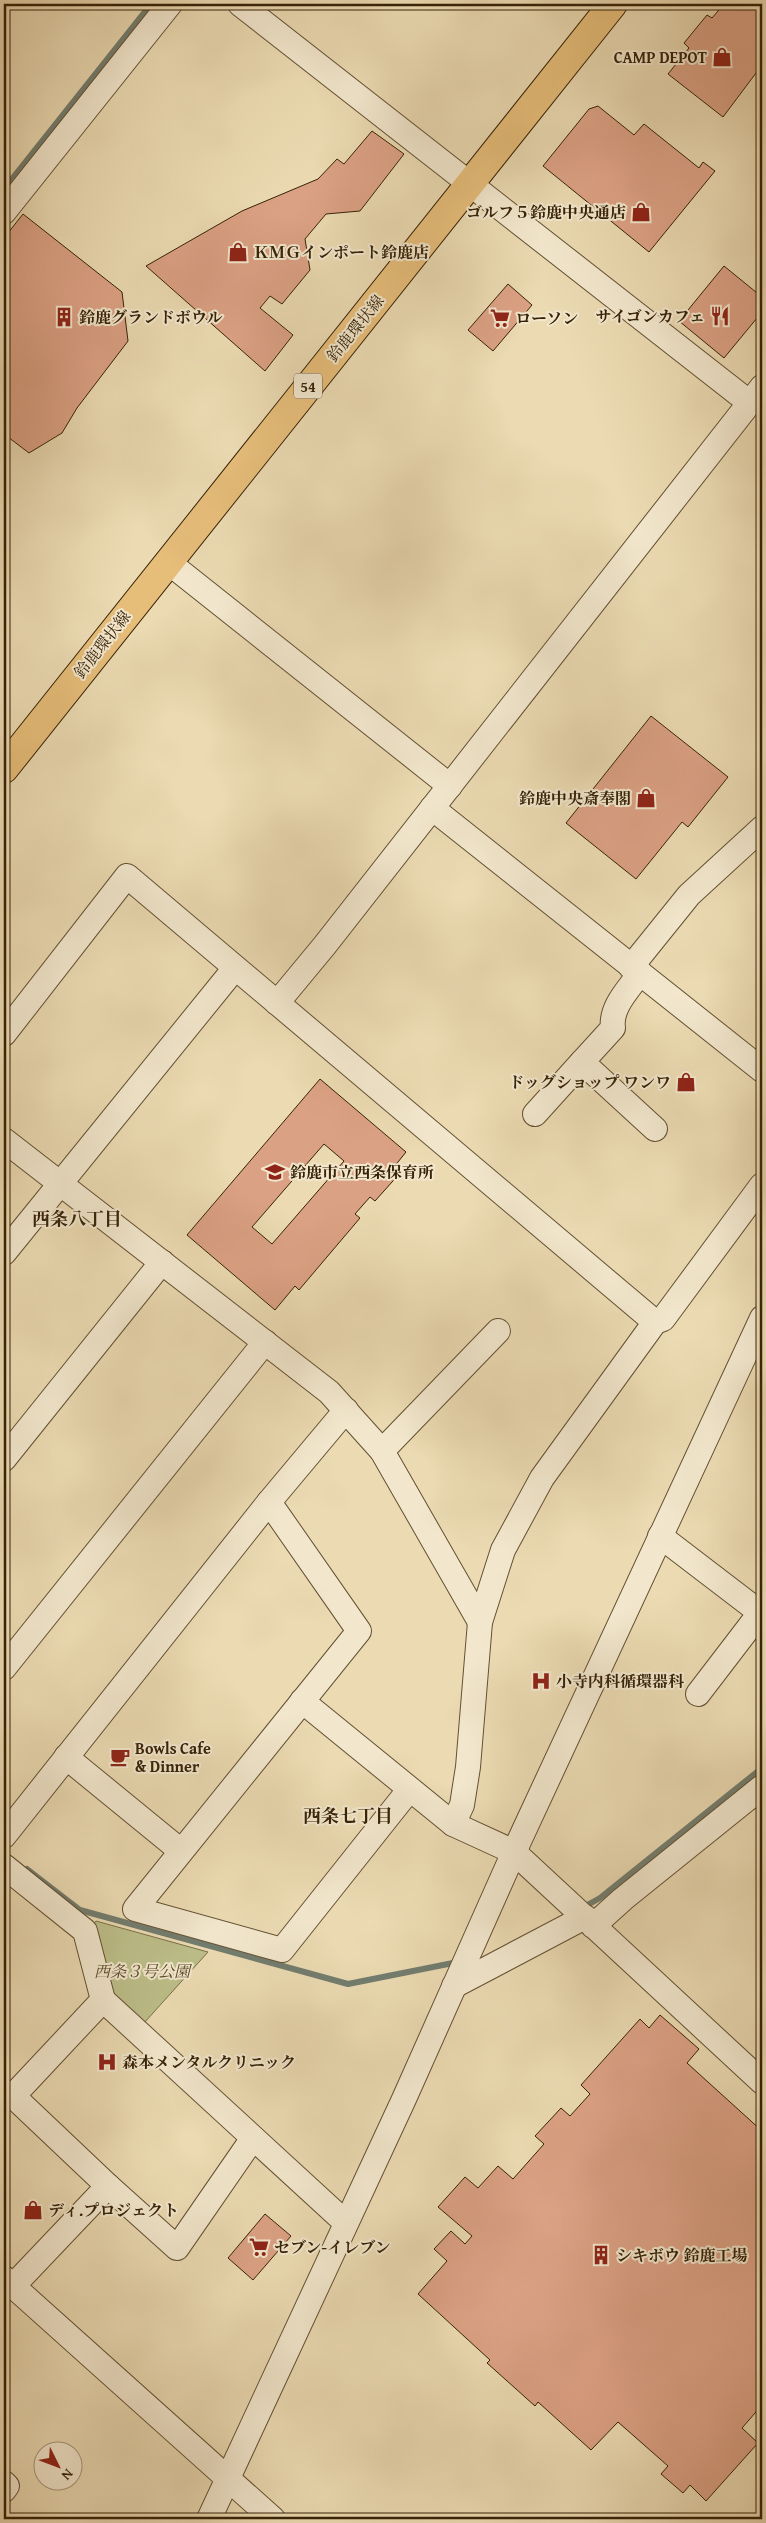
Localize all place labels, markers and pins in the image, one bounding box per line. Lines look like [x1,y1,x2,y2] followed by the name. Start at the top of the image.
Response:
[614,45,708,69] place label: CAMP DEPOT
[711,46,733,68] shop icon: CAMP DEPOT
[466,200,626,224] place label: ゴルフ５鈴鹿中央通店
[630,201,652,223] shop icon: ゴルフ５鈴鹿中央通店
[253,240,429,264] place label: ＫＭＧインポート鈴鹿店
[227,241,249,263] shop icon: ＫＭＧインポート鈴鹿店
[596,304,705,328] place label: サイゴンカフェ
[79,305,223,329] place label: 鈴鹿グランドボウル
[709,305,731,327] restaurant icon: サイゴンカフェ
[53,306,75,328] building icon: 鈴鹿グランドボウル
[515,306,578,330] place label: ローソン
[489,307,511,329] supermarket icon: ローソン
[519,786,631,810] place label: 鈴鹿中央斎奉閣
[635,787,657,809] shop icon: 鈴鹿中央斎奉閣
[508,1070,671,1094] place label: ドッグショップ ワンワ
[675,1071,697,1093] shop icon: ドッグショップ ワンワ
[290,1160,434,1184] place label: 鈴鹿市立西条保育所
[264,1161,286,1183] school or university icon: 鈴鹿市立西条保育所
[556,1669,685,1693] place label: 小寺内科循環器科
[530,1670,552,1692] hospital icon: 小寺内科循環器科
[135,1736,211,1778] place label: Bowls Cafe & Dinner
[109,1746,131,1768] cafe icon: Bowls Cafe & Dinner
[122,2050,296,2074] place label: 森本メンタルクリニック
[96,2051,118,2073] hospital icon: 森本メンタルクリニック
[48,2198,179,2222] place label: ディ.プロジェクト
[22,2199,44,2221] shop icon: ディ.プロジェクト
[274,2235,391,2259] place label: セブン-イレブン
[248,2236,270,2258] supermarket icon: セブン-イレブン
[616,2243,748,2267] place label: シキボウ 鈴鹿工場
[590,2244,612,2266] building icon: シキボウ 鈴鹿工場

